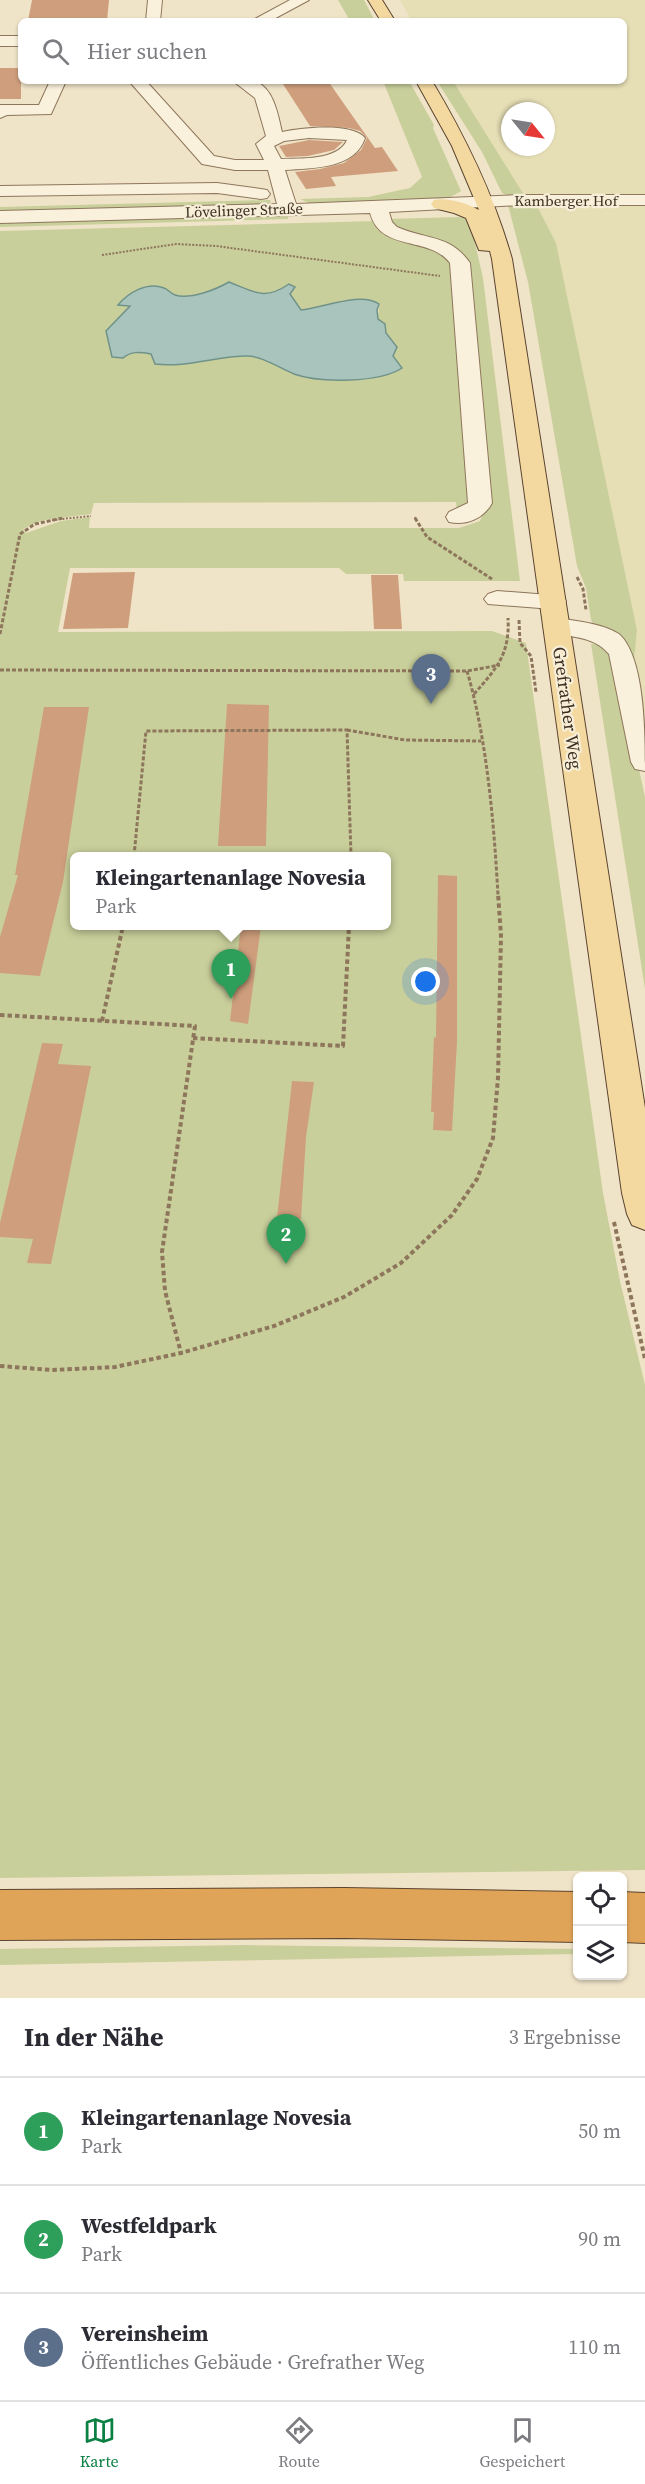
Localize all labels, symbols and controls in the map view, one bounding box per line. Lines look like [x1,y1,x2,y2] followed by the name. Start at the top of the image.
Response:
[18,18,627,84] search box
[39,35,72,68] icon: search
[87,36,207,66] text: Hier suchen
[501,102,555,156] north arrow
[514,190,619,211] street label: Kamberger Hof
[185,197,304,223] street label: Lövelinger Straße
[547,645,589,771] street label: Grefrather Weg
[412,654,450,704] pin: 3
[70,852,391,930] popup
[95,862,366,892] text: Kleingartenanlage Novesia
[95,892,136,920] text: Park
[212,950,250,999] pin: 1
[411,967,440,996] your location
[266,1214,306,1264] pin: 2
[573,1872,627,1980] map controls
[573,1872,627,1926] button: locate
[573,1926,627,1980] button: layers
[24,2019,164,2055] text: In der Nähe
[509,2023,621,2051] text: 3 Ergebnisse
[81,2102,351,2132] text: Kleingartenanlage Novesia
[38,2117,49,2145] text: 1
[578,2117,621,2145] text: 50 m
[81,2132,122,2160] text: Park
[81,2210,217,2240] text: Westfeldpark
[38,2225,49,2253] text: 2
[578,2225,621,2253] text: 90 m
[81,2240,122,2268] text: Park
[81,2318,209,2348] text: Vereinsheim
[38,2333,49,2361] text: 3
[568,2333,621,2361] text: 110 m
[81,2348,424,2376] text: Öffentliches Gebäude · Grefrather Weg
[80,2414,119,2472] tab: Karte
[278,2414,320,2472] tab: Route
[479,2414,565,2472] tab: Gespeichert

